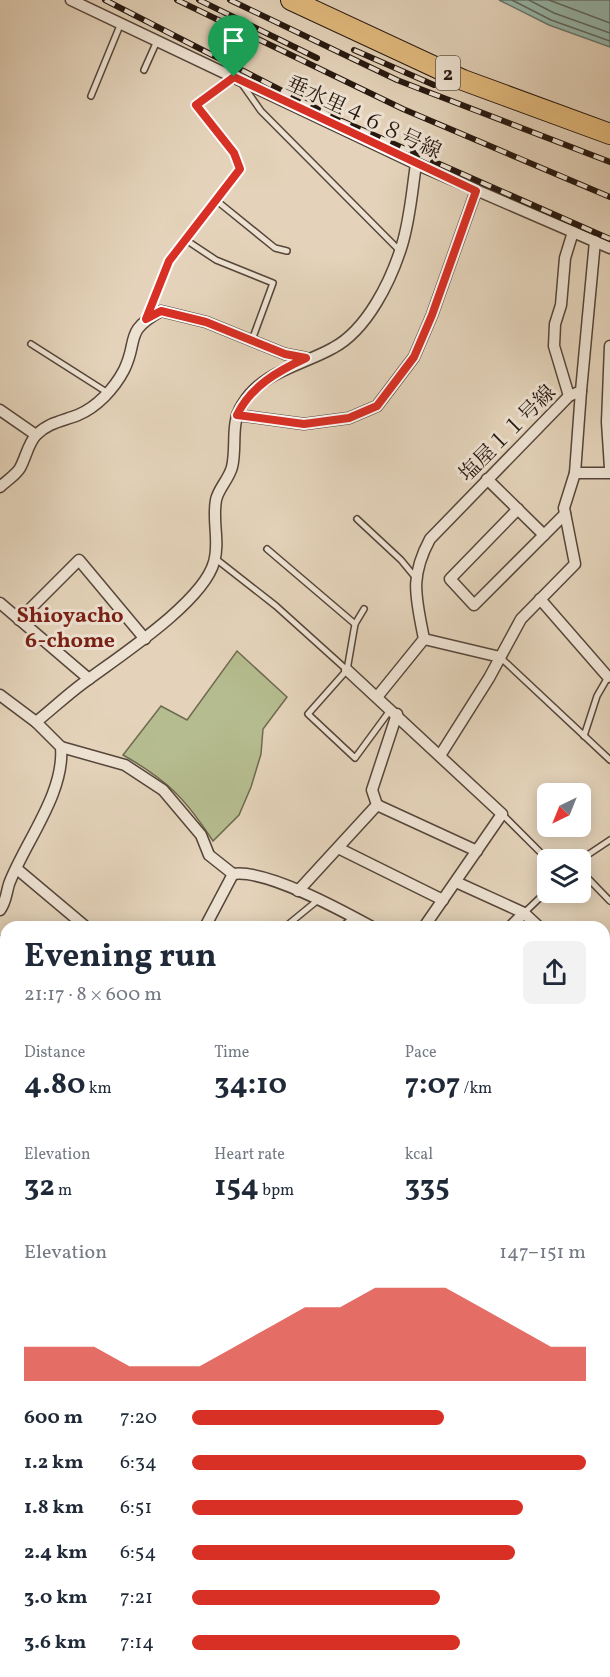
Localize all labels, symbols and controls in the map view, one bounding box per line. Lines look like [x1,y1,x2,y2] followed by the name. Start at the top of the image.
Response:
[208,15,259,77] pin
[217,24,250,57] icon: arrive
[436,56,460,90] road number: 2
[281,70,446,167] street label: 垂水里４６８号線
[453,379,563,489] street label: 塩屋１１号線
[17,601,124,657] district label: Shioyacho 6-chome
[537,783,591,837] north arrow
[537,783,591,903] map controls
[537,849,591,903] button: layers
[24,935,217,981] text: Evening run
[523,941,586,1004] button: share
[24,981,162,1009] text: 21:17 · 8 × 600 m
[24,1042,85,1064] text: Distance
[214,1042,249,1064] text: Time
[405,1042,437,1064] text: Pace
[24,1064,86,1106] text: 4.80
[214,1064,287,1106] text: 34:10
[405,1064,460,1106] text: 7:07
[86,1078,112,1100] text: km
[460,1078,492,1100] text: /km
[24,1144,91,1166] text: Elevation
[214,1144,285,1166] text: Heart rate
[405,1144,433,1166] text: kcal
[24,1166,55,1208] text: 32
[214,1166,259,1208] text: 154
[405,1166,450,1208] text: 335
[55,1180,72,1202] text: m
[259,1180,294,1202] text: bpm
[24,1239,107,1267] text: Elevation
[499,1239,586,1267] text: 147–151 m
[24,1404,83,1432] text: 600 m
[120,1404,157,1432] text: 7:20
[24,1449,84,1477] text: 1.2 km
[120,1449,157,1477] text: 6:34
[24,1494,84,1522] text: 1.8 km
[120,1494,152,1522] text: 6:51
[24,1539,88,1567] text: 2.4 km
[120,1539,156,1567] text: 6:54
[24,1584,88,1612] text: 3.0 km
[120,1584,153,1612] text: 7:21
[24,1629,86,1657] text: 3.6 km
[120,1629,154,1657] text: 7:14

